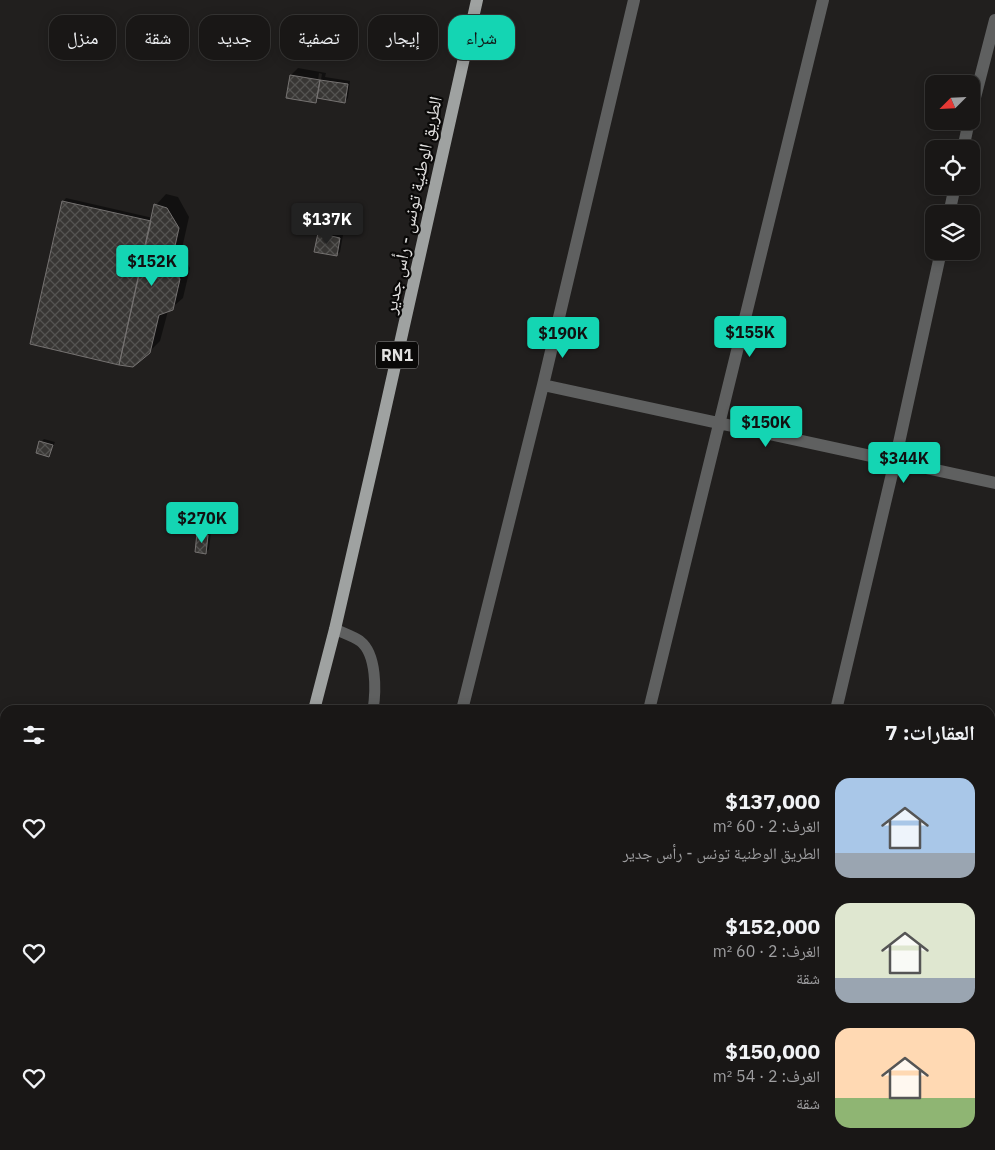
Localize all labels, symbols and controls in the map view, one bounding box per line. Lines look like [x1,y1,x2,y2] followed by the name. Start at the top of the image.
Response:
[49,15,116,60] chip: منزل
[126,15,189,60] chip: شقة
[199,15,270,60] chip: جديد
[280,15,358,60] chip: تصفية
[368,15,438,60] chip: إيجار
[448,15,515,60] chip: شراء
[925,75,980,130] north arrow
[925,75,980,260] map controls
[378,94,447,317] street label: الطريق الوطنية تونس - رأس جدير
[925,140,980,195] button: locate
[292,202,362,245] pin: $137K
[925,205,980,260] button: layers
[302,209,352,229] text: $137K
[117,244,187,287] pin: $152K
[127,251,177,271] text: $152K
[528,316,598,359] pin: $190K
[715,316,785,358] pin: $155K
[725,322,775,342] text: $155K
[538,323,588,343] text: $190K
[376,342,418,368] road number: RN1
[731,406,801,448] pin: $150K
[741,412,791,432] text: $150K
[869,442,939,484] pin: $344K
[879,448,929,468] text: $344K
[167,502,237,544] pin: $270K
[177,508,227,528] text: $270K
[885,718,975,746] text: العقارات: 7
[20,721,48,749] icon: filters
[725,787,820,815] text: $137,000
[875,798,935,858] icon: home
[20,814,48,842] icon: heart
[713,816,820,836] text: الغرف: 2 · 60 m²
[623,843,820,863] text: الطريق الوطنية تونس - رأس جدير
[725,912,820,940] text: $152,000
[875,923,935,983] icon: home
[20,939,48,967] icon: heart
[713,941,820,961] text: الغرف: 2 · 60 m²
[796,968,820,988] text: شقة
[725,1037,820,1065] text: $150,000
[875,1048,935,1108] icon: home
[20,1064,48,1092] icon: heart
[713,1066,820,1086] text: الغرف: 2 · 54 m²
[796,1093,820,1113] text: شقة

